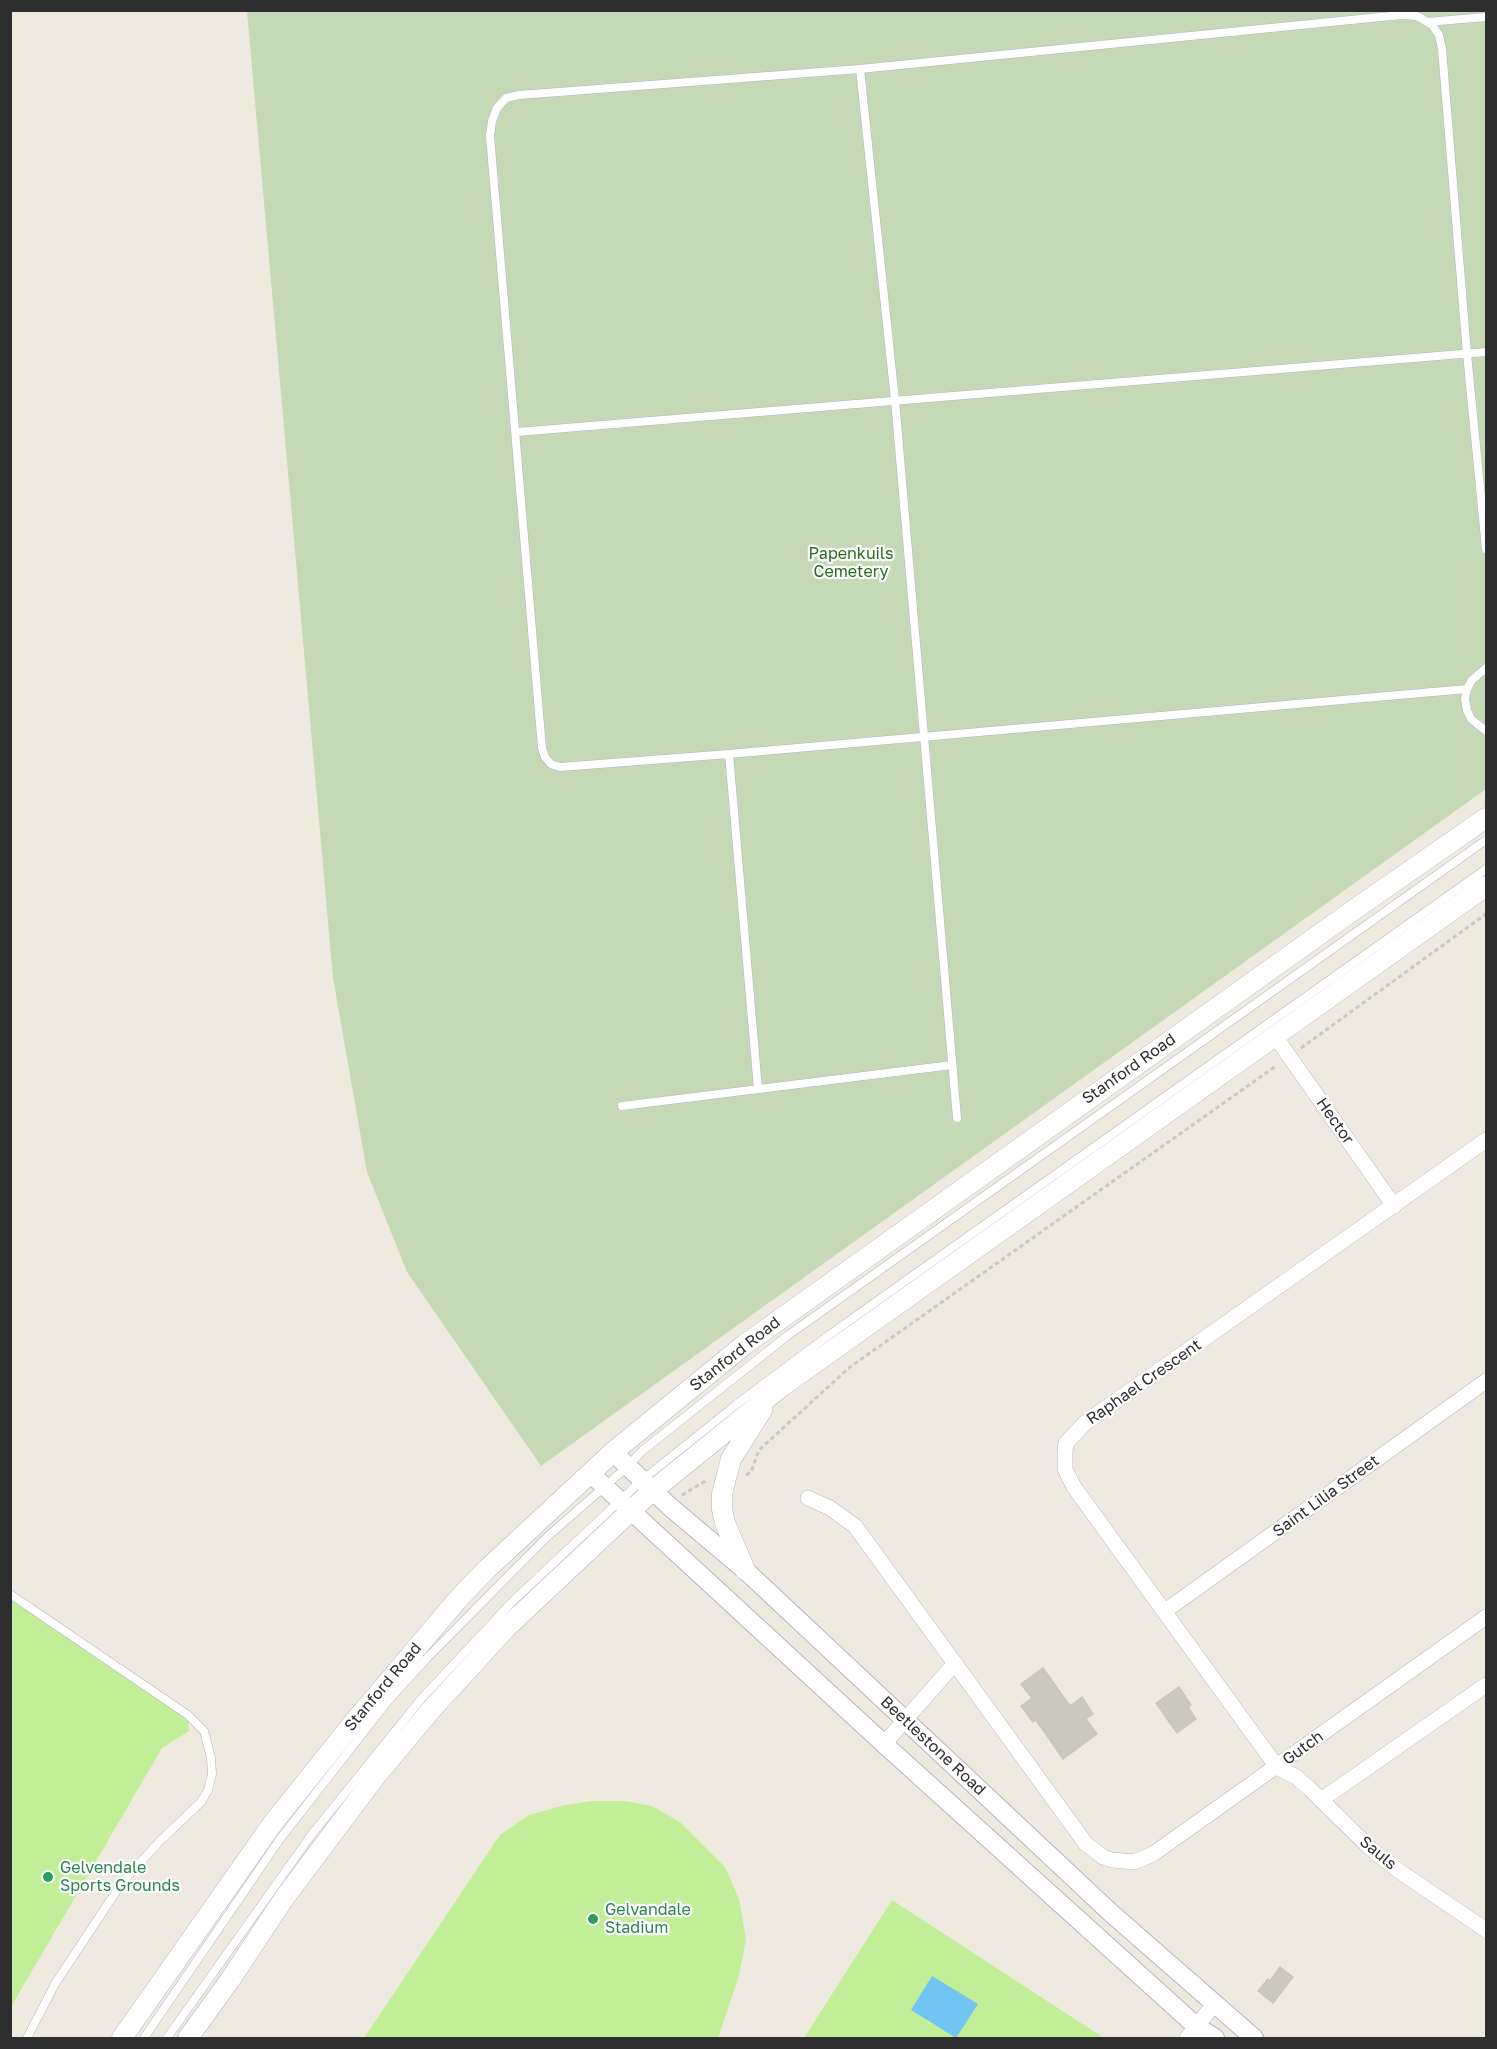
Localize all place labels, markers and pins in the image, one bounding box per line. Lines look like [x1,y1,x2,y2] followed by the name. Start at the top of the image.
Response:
[60,1858,180,1896] place label: Gelvendale Sports Grounds
[41,1870,55,1884] marker: Gelvendale Sports Grounds
[605,1900,691,1938] place label: Gelvandale Stadium
[586,1912,600,1926] marker: Gelvandale Stadium

